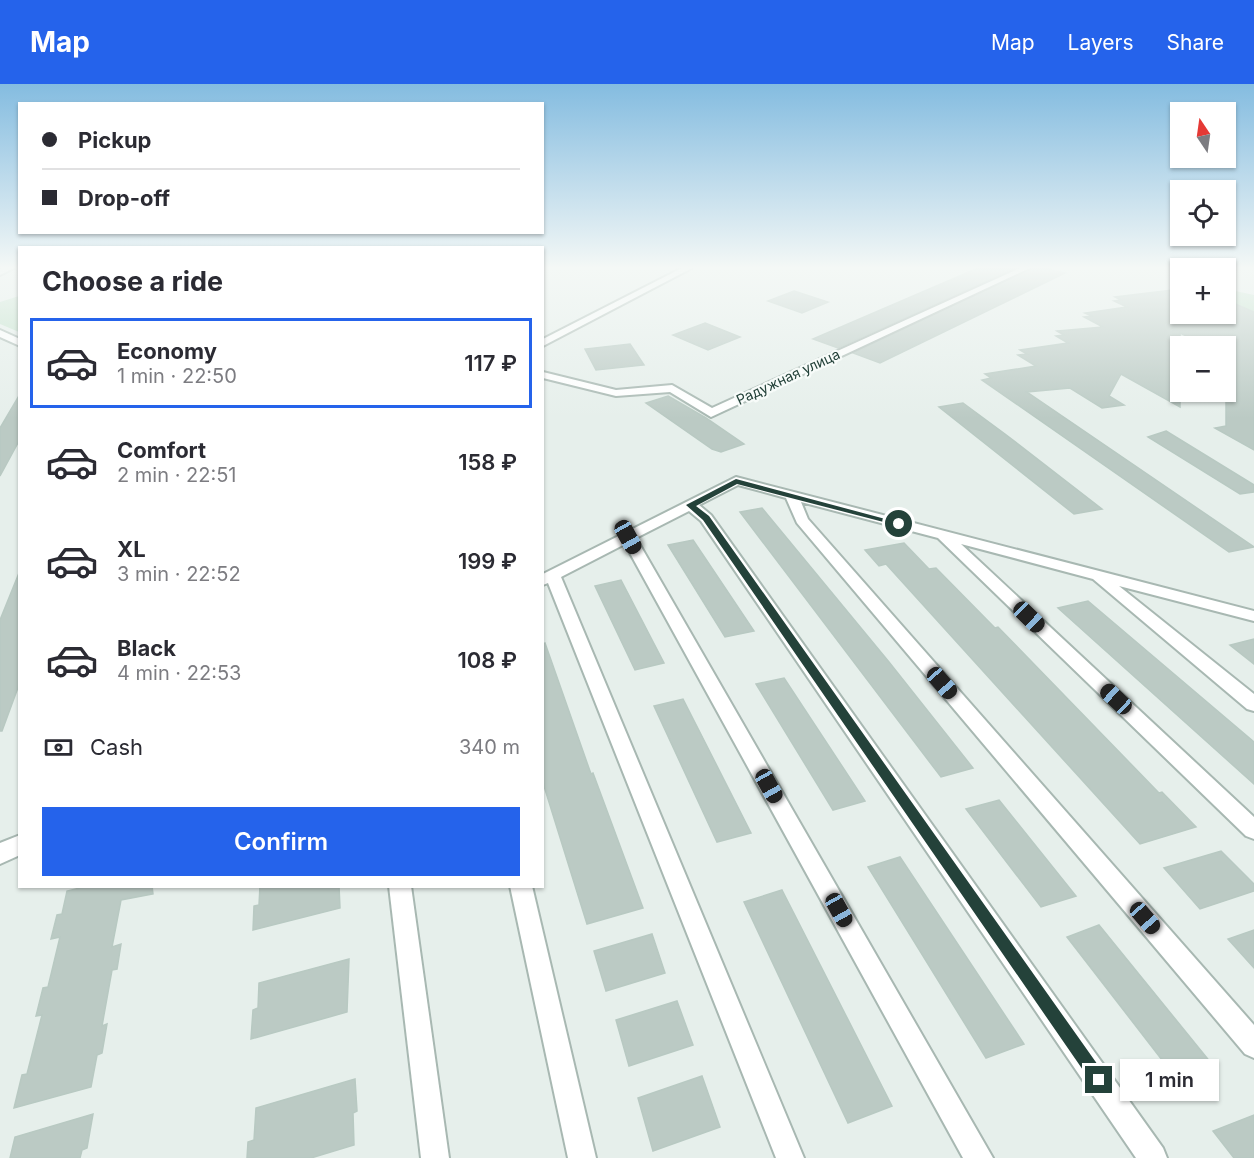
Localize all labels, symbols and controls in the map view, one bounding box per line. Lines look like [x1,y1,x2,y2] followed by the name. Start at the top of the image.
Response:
[30,25,90,59] text: Map
[991,30,1035,55] text: Map
[1068,30,1134,55] text: Layers
[1167,30,1224,55] text: Share
[1170,102,1236,168] north arrow
[1170,102,1236,402] map controls
[78,127,152,153] text: Pickup
[1170,180,1236,246] button: locate
[78,185,170,211] text: Drop-off
[1170,258,1236,324] button: +
[42,265,223,298] text: Choose a ride
[45,336,99,390] icon: car
[1170,336,1236,402] button: −
[117,338,217,364] text: Economy
[733,345,842,408] street label: Радужная улица
[464,350,517,376] text: 117 ₽
[117,364,237,388] text: 1 min · 22:50
[45,435,99,489] icon: car
[117,437,206,463] text: Comfort
[458,449,517,475] text: 158 ₽
[117,463,236,487] text: 2 min · 22:51
[885,510,912,537] route start
[611,517,645,557] car
[45,534,99,588] icon: car
[117,536,146,562] text: XL
[458,548,517,574] text: 199 ₽
[117,562,241,586] text: 3 min · 22:52
[1010,598,1048,636] car
[45,633,99,687] icon: car
[117,635,176,661] text: Black
[458,647,517,673] text: 108 ₽
[117,661,241,685] text: 4 min · 22:53
[923,664,961,702] car
[1097,680,1135,718] car
[42,731,75,764] icon: cash
[90,734,143,760] text: Cash
[459,735,520,759] text: 340 m
[752,766,786,806] car
[42,807,520,876] button: Confirm
[822,890,856,930] car
[1126,899,1164,937] car
[1120,1059,1219,1101] callout: 1 min
[1085,1066,1112,1093] route end
[1145,1068,1194,1092] text: 1 min

